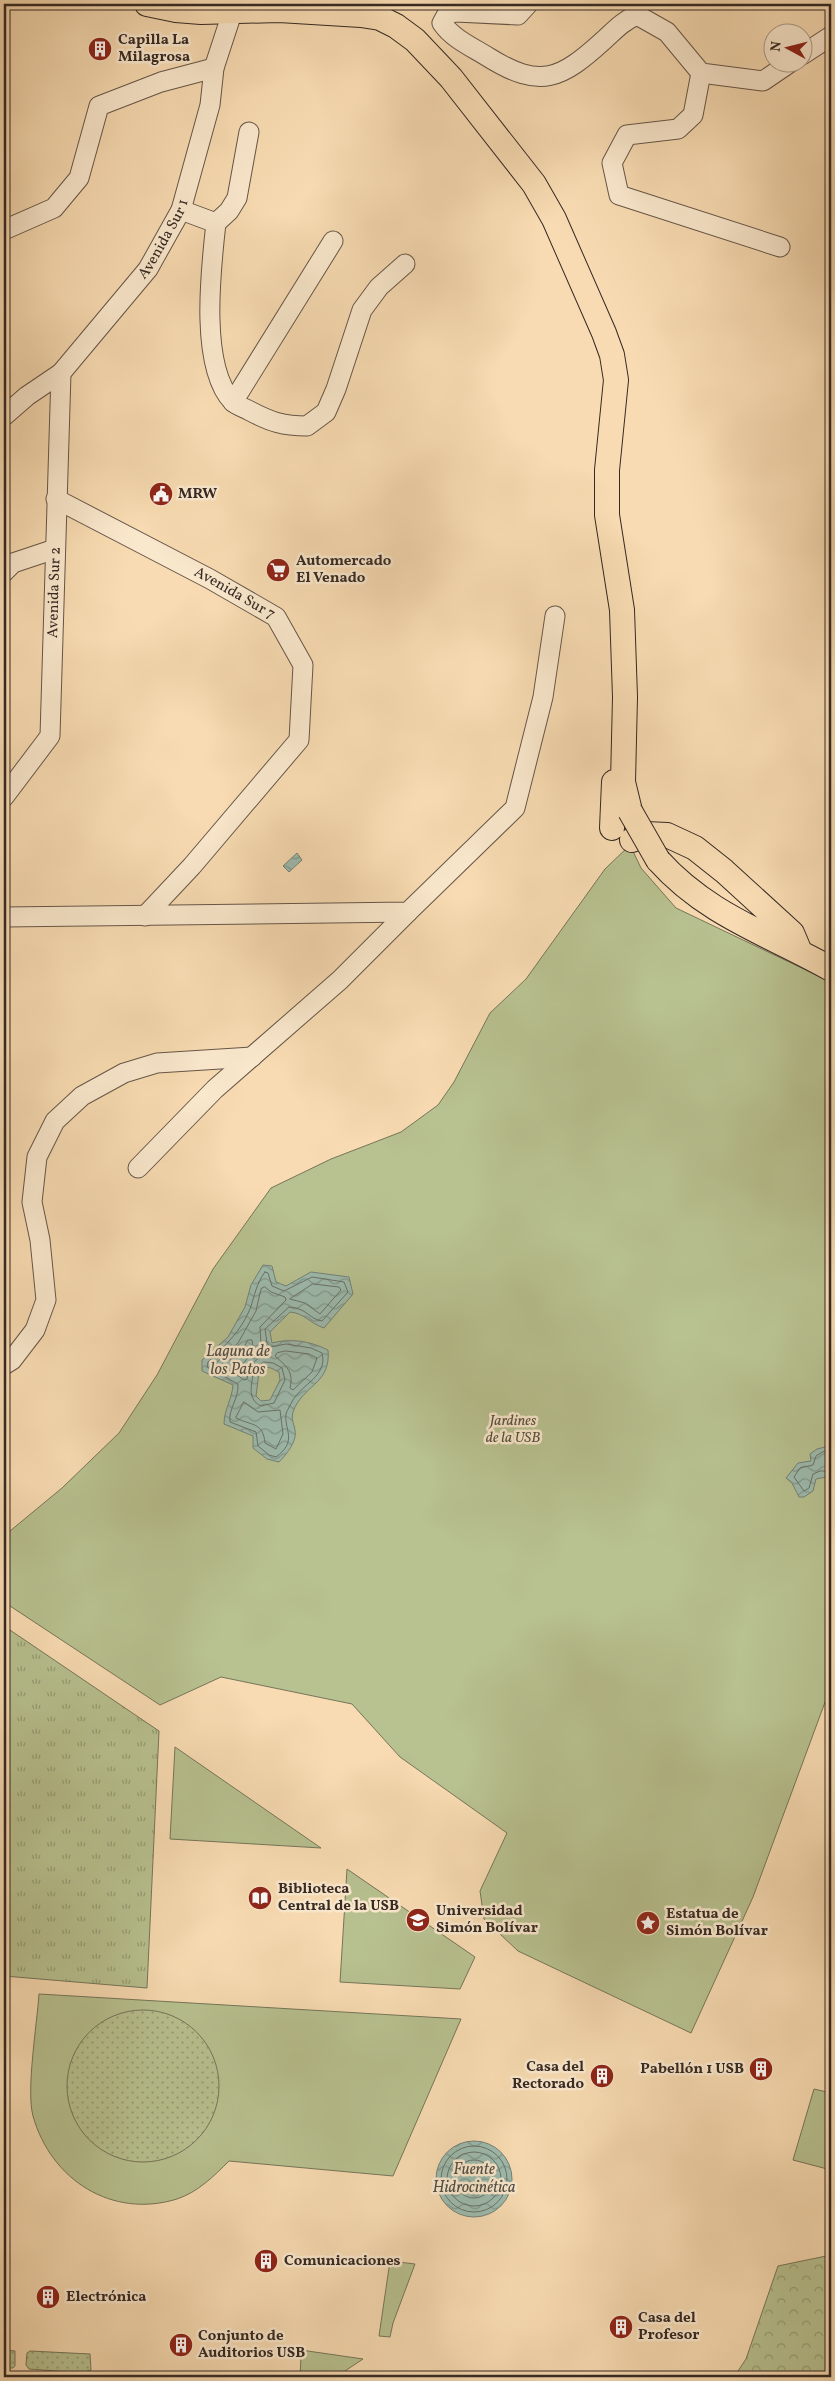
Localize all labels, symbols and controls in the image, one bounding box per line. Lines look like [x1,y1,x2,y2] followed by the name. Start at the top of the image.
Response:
[762,22,812,72] north arrow
[118,30,190,68] place label: Capilla La Milagrosa
[87,36,113,62] building icon: Capilla La Milagrosa
[767,40,787,53] text: N
[133,197,194,284] street label: Avenida Sur 1
[148,481,174,507] public building icon: MRW
[178,484,217,505] place label: MRW
[42,547,66,638] street label: Avenida Sur 2
[296,551,392,589] place label: Automercado El Venado
[265,557,291,583] supermarket icon: Automercado El Venado
[190,562,279,625] street label: Avenida Sur 7
[206,1341,270,1381] water label: Laguna de los Patos
[486,1411,540,1449] park label: Jardines de la USB
[278,1879,399,1917] place label: Biblioteca Central de la USB
[247,1885,273,1911] library icon: Biblioteca Central de la USB
[436,1901,538,1939] place label: Universidad Simón Bolívar
[666,1904,768,1942] place label: Estatua de Simón Bolívar
[405,1907,431,1933] school or university icon: Universidad Simón Bolívar
[635,1910,661,1936] place icon: Estatua de Simón Bolívar
[748,2056,774,2082] building icon: Pabellón 1 USB
[512,2057,584,2095] place label: Casa del Rectorado
[640,2059,744,2080] place label: Pabellón 1 USB
[589,2063,615,2089] building icon: Casa del Rectorado
[433,2159,516,2199] water label: Fuente Hidrocinética
[253,2248,279,2274] building icon: Comunicaciones
[284,2251,401,2272] place label: Comunicaciones
[35,2284,61,2310] building icon: Electrónica
[66,2287,147,2308] place label: Electrónica
[638,2308,699,2346] place label: Casa del Profesor
[608,2314,634,2340] building icon: Casa del Profesor
[198,2326,305,2364] place label: Conjunto de Auditorios USB
[168,2332,194,2358] building icon: Conjunto de Auditorios USB

